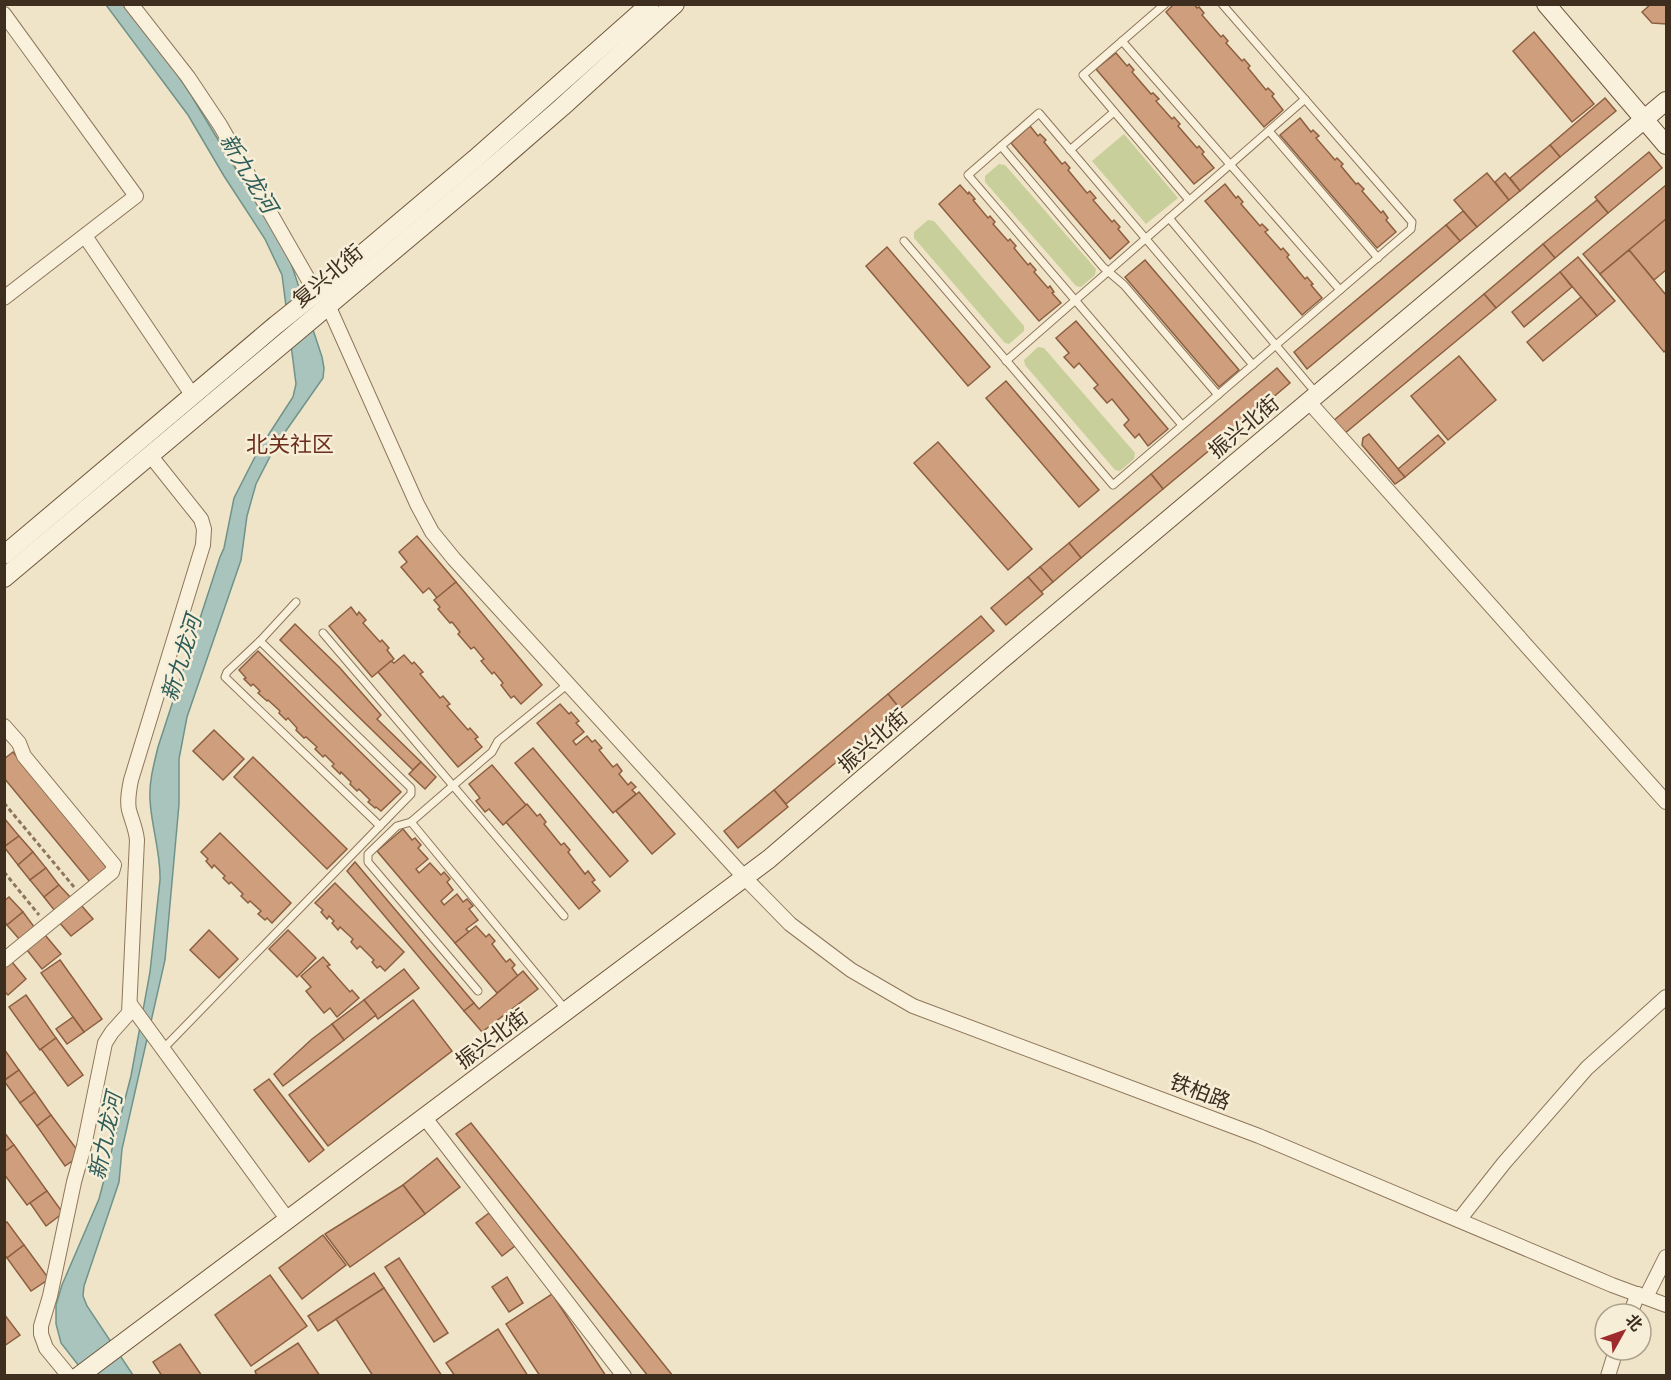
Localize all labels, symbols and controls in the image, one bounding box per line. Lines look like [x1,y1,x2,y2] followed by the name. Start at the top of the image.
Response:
[213,128,287,222] water label: 新九龙河
[286,238,369,314] street label: 复兴北街
[1202,389,1285,465] street label: 振兴北街
[246,429,334,459] district label: 北关社区
[154,608,209,704] water label: 新九龙河
[831,702,914,779] street label: 振兴北街
[449,1002,534,1075] street label: 振兴北街
[1166,1067,1235,1116] street label: 铁柏路
[81,1086,130,1182] water label: 新九龙河
[1593,1302,1653,1362] north arrow
[1621,1309,1648,1336] text: 北

